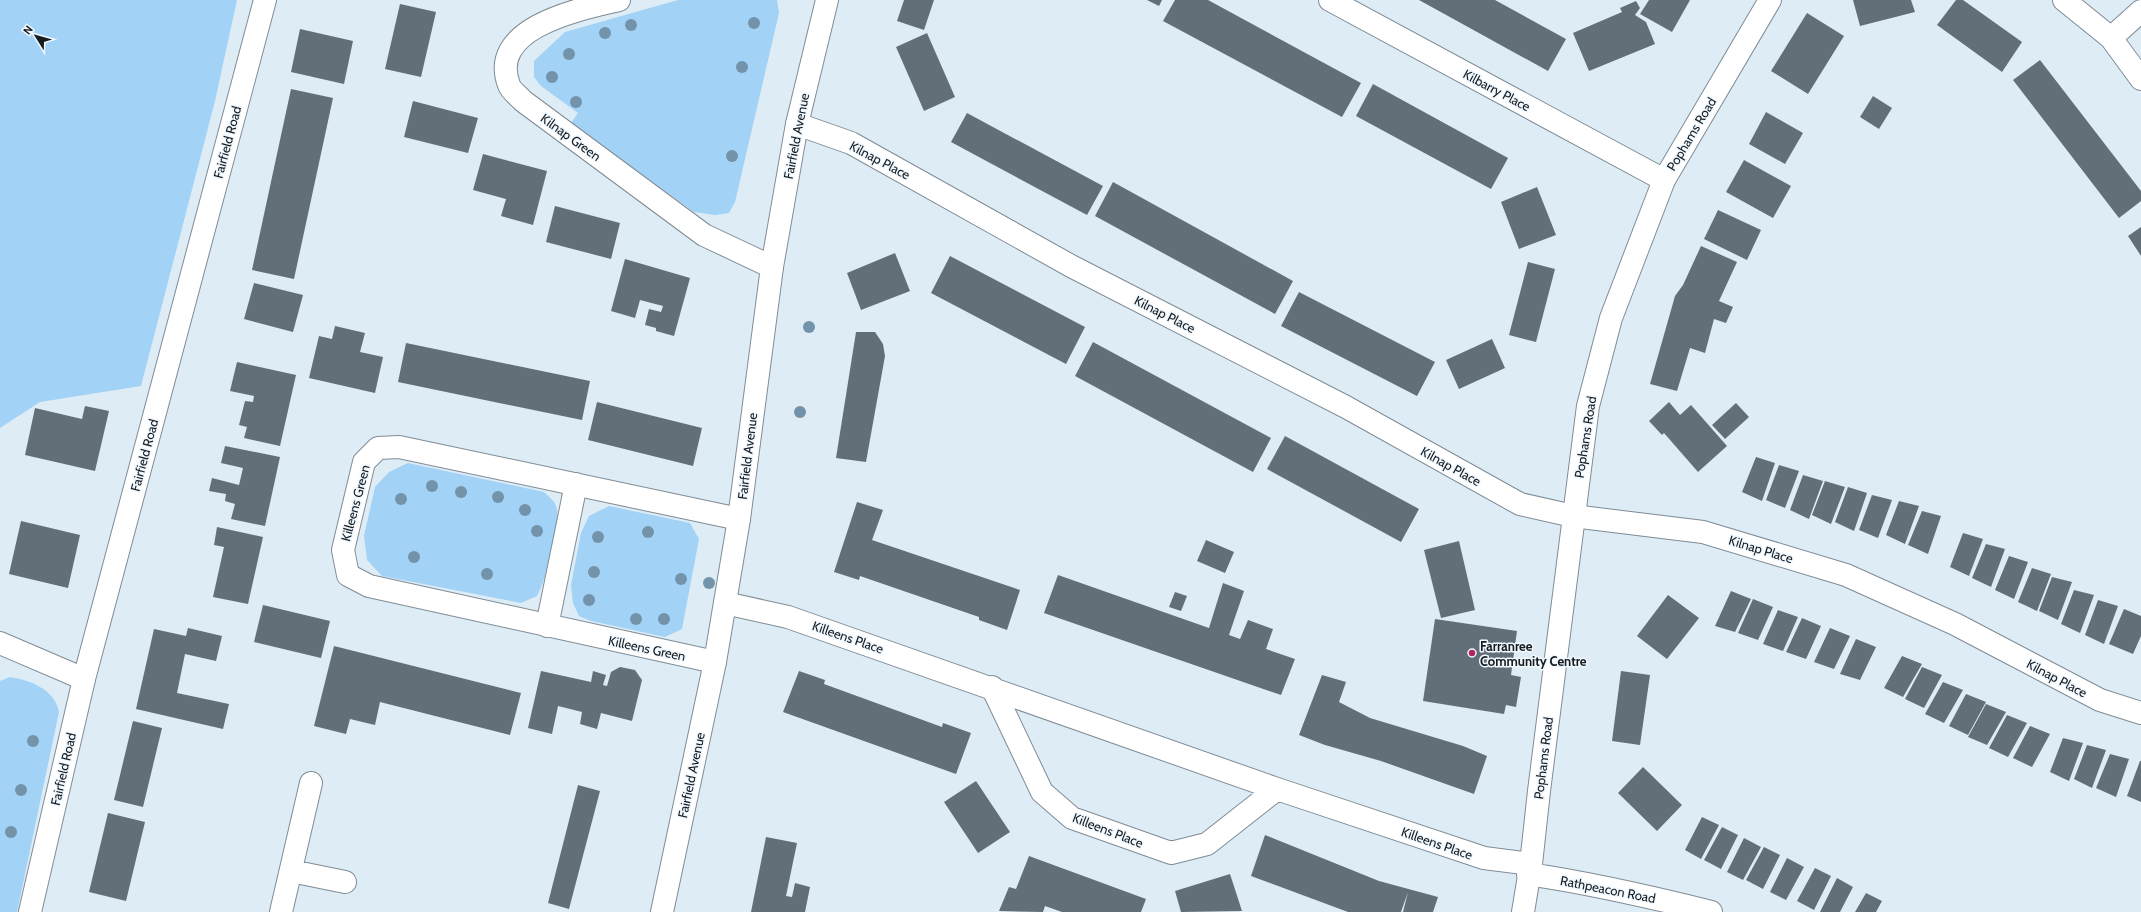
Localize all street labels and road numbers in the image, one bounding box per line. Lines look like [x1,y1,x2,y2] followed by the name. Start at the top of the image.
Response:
[1461,66,1534,115] street label: Kilbarry Place
[780,91,812,180] street label: Fairfield Avenue
[1663,94,1719,174] street label: Pophams Road
[210,104,244,180] street label: Fairfield Road
[538,110,604,164] street label: Kilnap Green
[847,137,913,183] street label: Kilnap Place
[1132,292,1198,336] street label: Kilnap Place
[1571,395,1599,479] street label: Pophams Road
[734,411,760,500] street label: Fairfield Avenue
[127,417,161,493] street label: Fairfield Road
[1418,443,1484,489] street label: Kilnap Place
[337,463,373,543] street label: Killeens Green
[1727,532,1795,566] street label: Kilnap Place
[810,617,886,657] street label: Killeens Place
[607,632,687,664] street label: Killeens Green
[2024,655,2090,701] street label: Kilnap Place
[1530,716,1556,800] street label: Pophams Road
[674,730,708,819] street label: Fairfield Avenue
[47,731,79,807] street label: Fairfield Road
[1070,809,1146,851] street label: Killeens Place
[1399,823,1475,863] street label: Killeens Place
[1559,872,1657,906] street label: Rathpeacon Road

